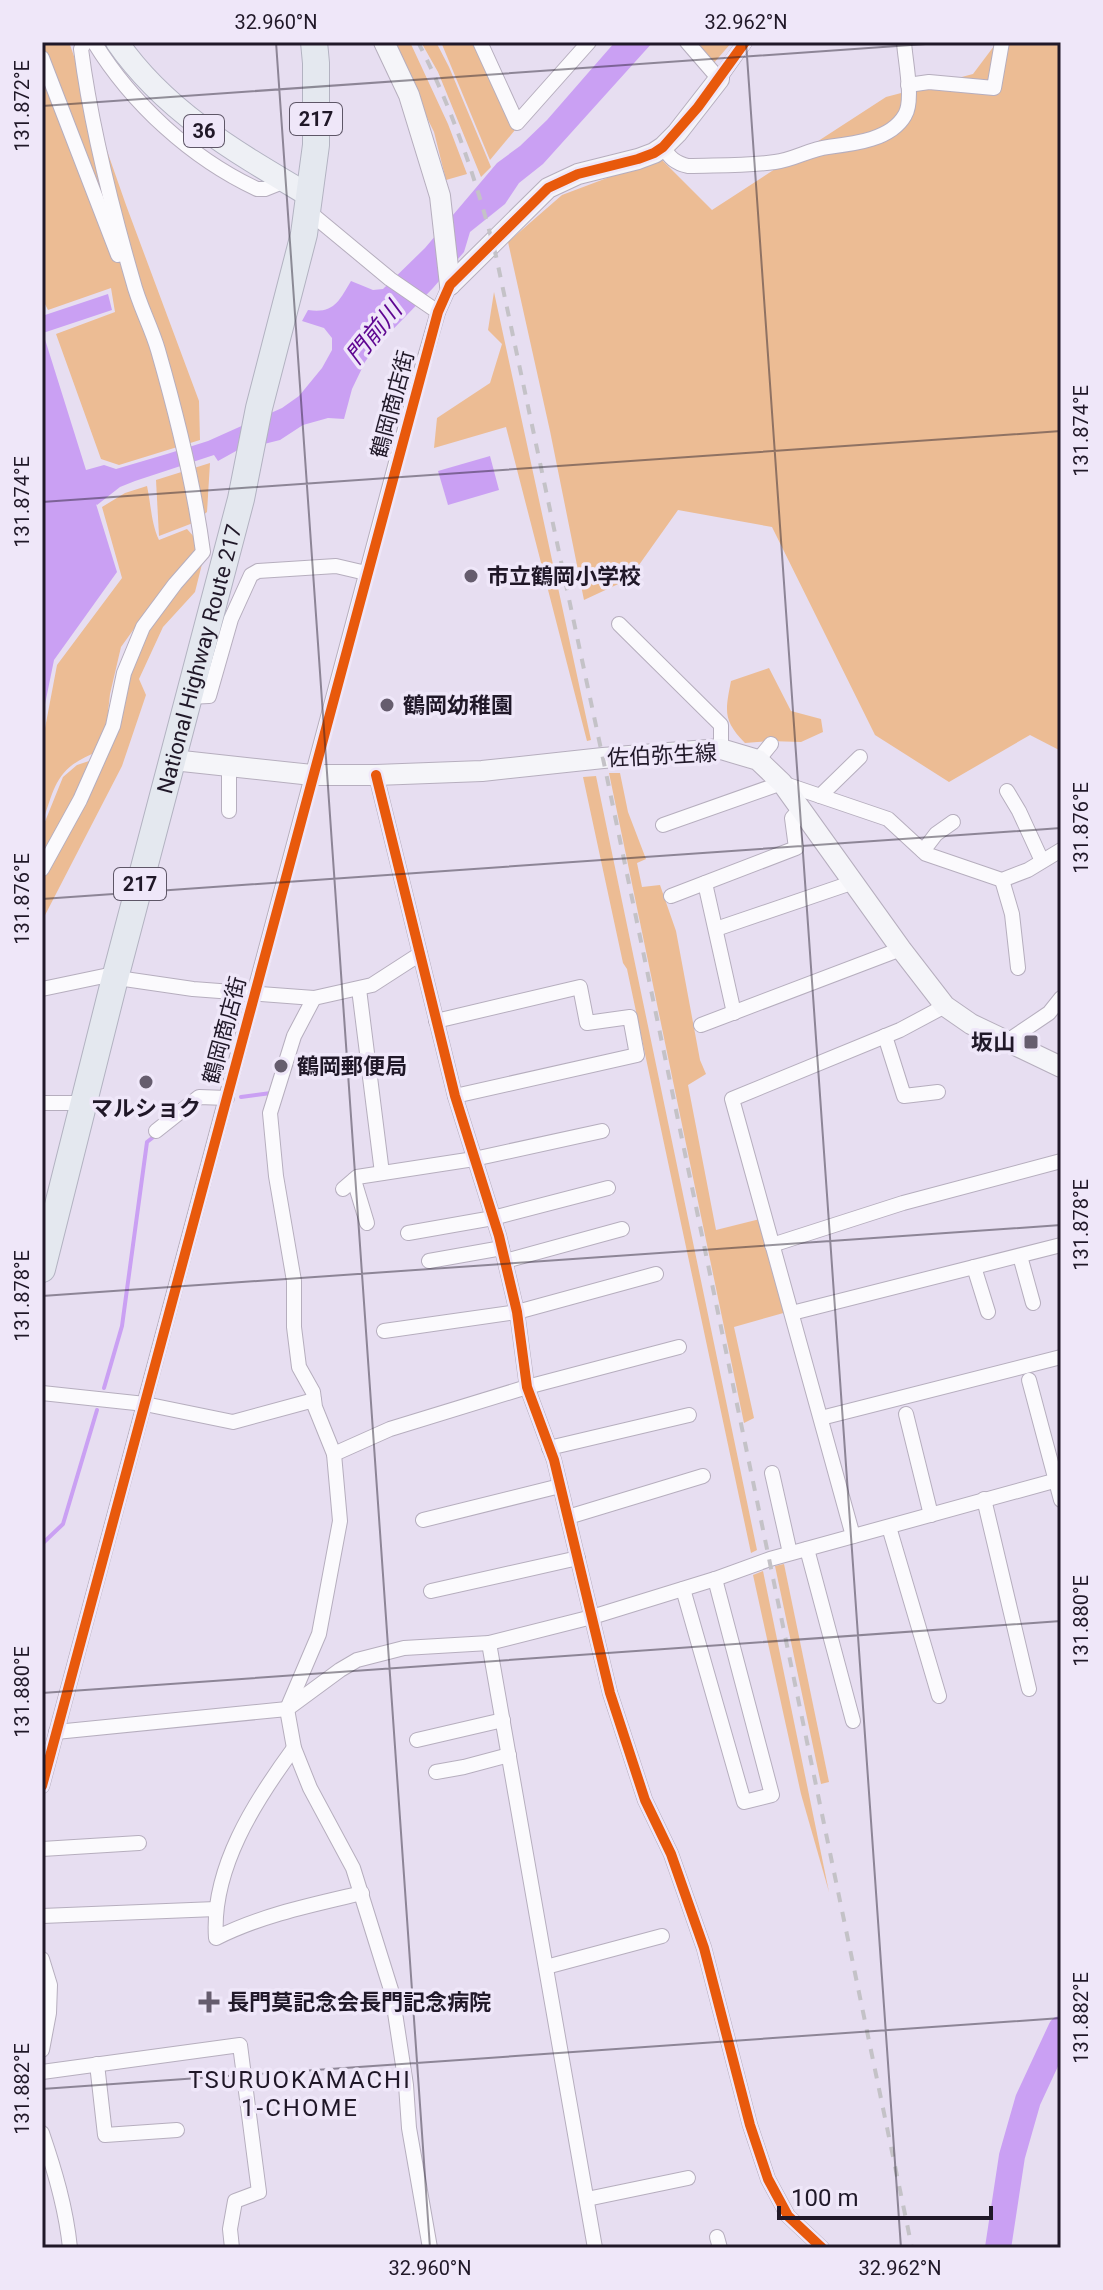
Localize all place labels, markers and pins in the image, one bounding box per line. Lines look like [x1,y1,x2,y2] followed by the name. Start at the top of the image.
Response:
[487,564,641,589] place label: 市立鶴岡小学校
[462,567,480,585] marker: 市立鶴岡小学校
[403,693,513,718] place label: 鶴岡幼稚園
[378,696,396,714] marker: 鶴岡幼稚園
[971,1030,1015,1055] place label: 坂山
[1022,1033,1040,1051] marker: 坂山
[297,1054,407,1079] place label: 鶴岡郵便局
[272,1057,290,1075] marker: 鶴岡郵便局
[137,1073,155,1091] marker: マルショク
[91,1096,201,1121] place label: マルショク
[227,1990,491,2015] place label: 長門莫記念会長門記念病院
[198,1991,220,2013] marker: 長門莫記念会長門記念病院

